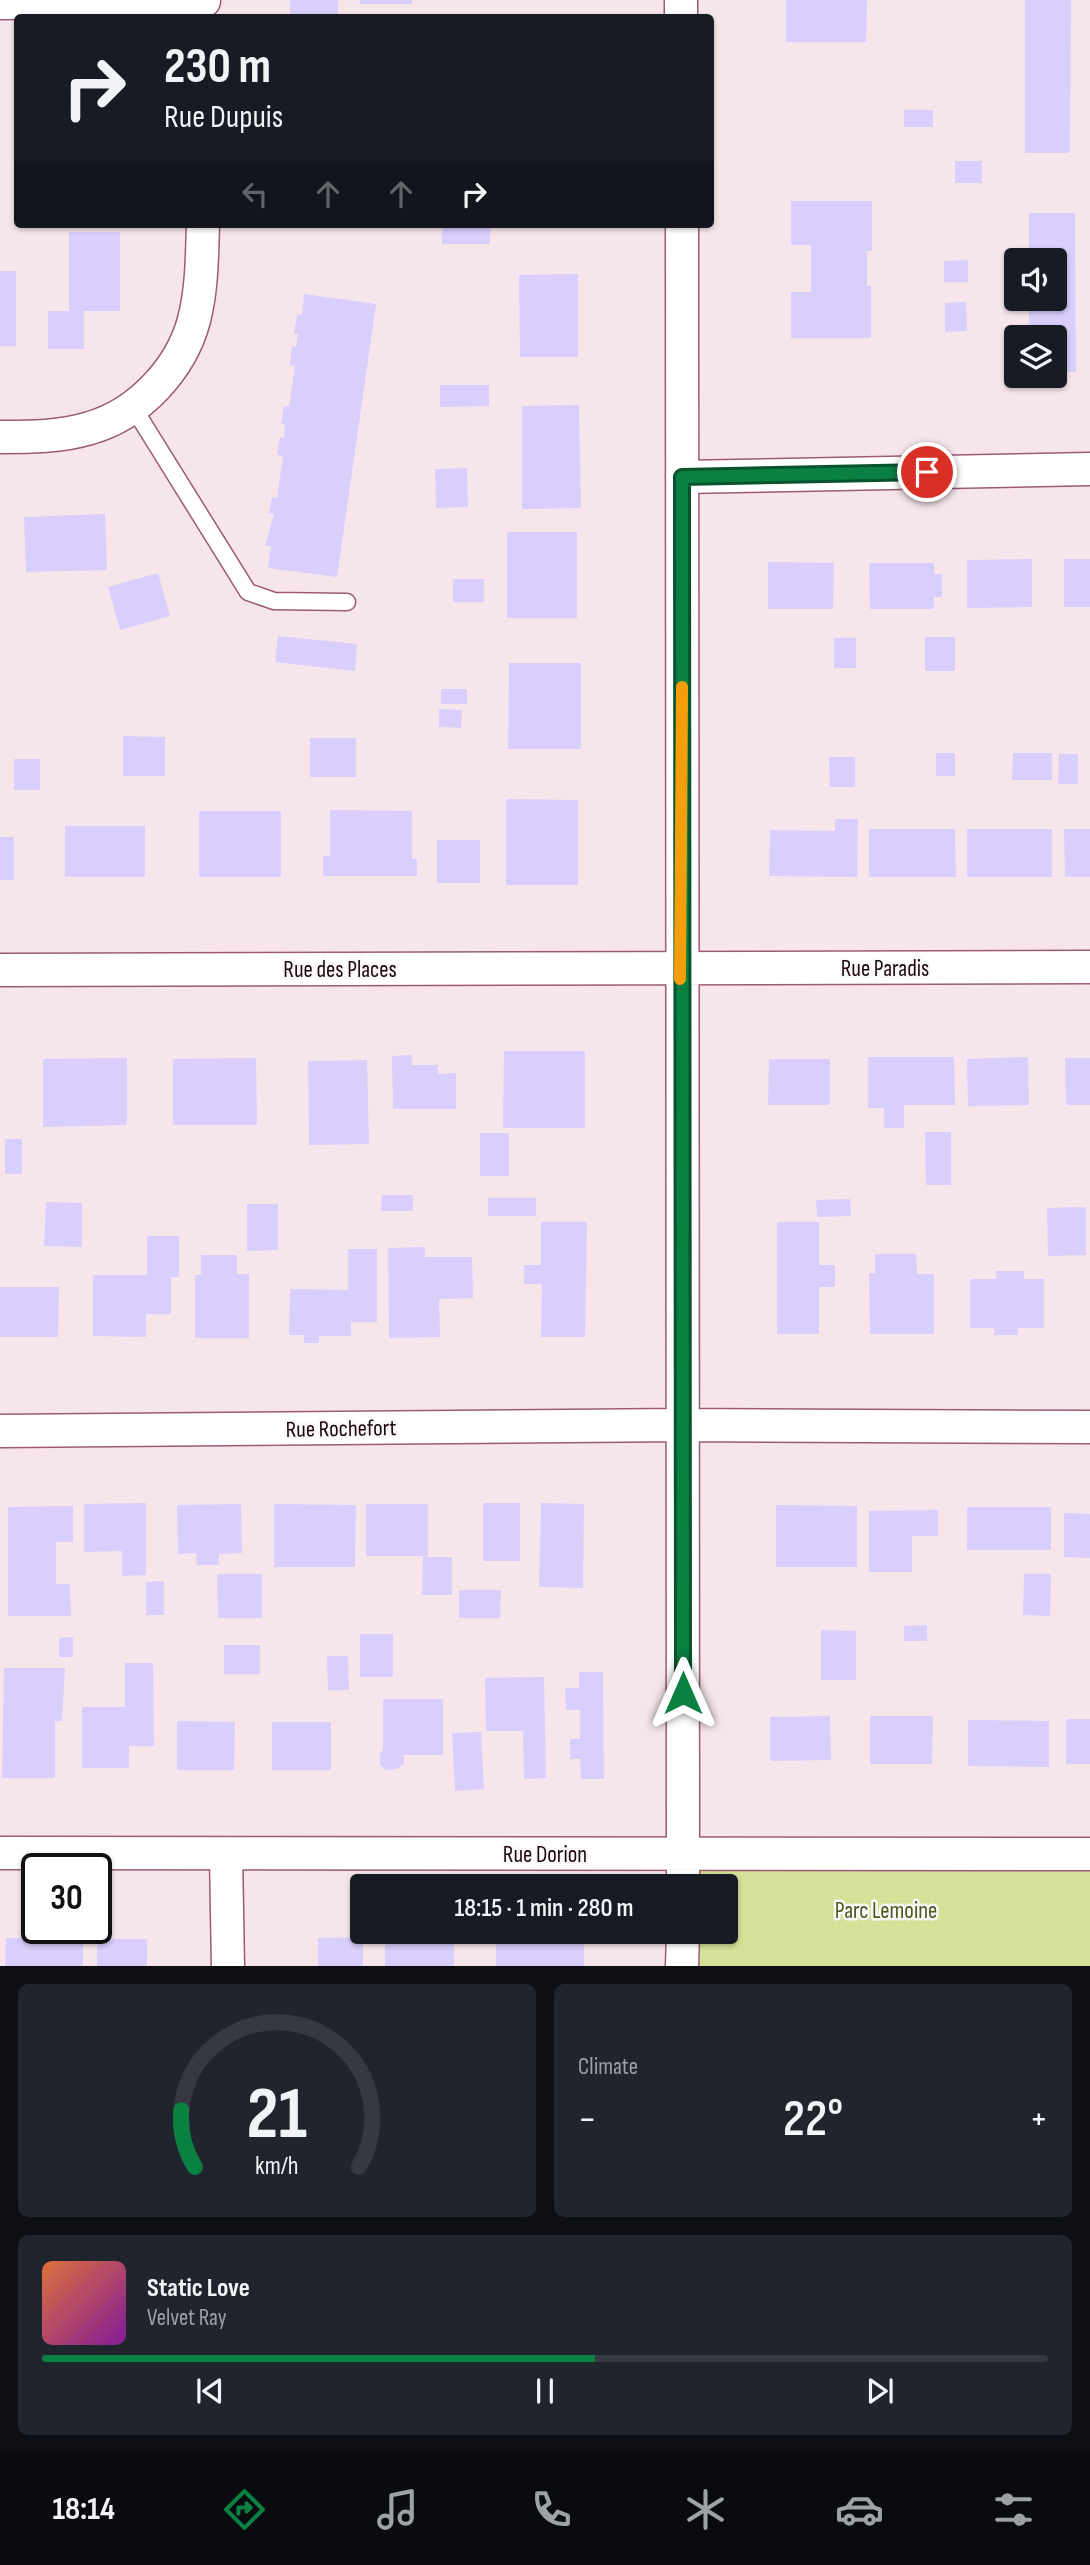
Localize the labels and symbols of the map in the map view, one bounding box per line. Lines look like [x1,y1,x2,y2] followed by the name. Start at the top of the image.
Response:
[897,442,957,502] pin
[841,955,929,983] street label: Rue Paradis
[283,956,397,984] street label: Rue des Places
[285,1414,397,1444] street label: Rue Rochefort
[646,1656,720,1730] position arrow
[503,1841,587,1869] street label: Rue Dorion
[21,1853,112,1944] speed limit sign: 30
[835,1897,937,1925] park label: Parc Lemoine

